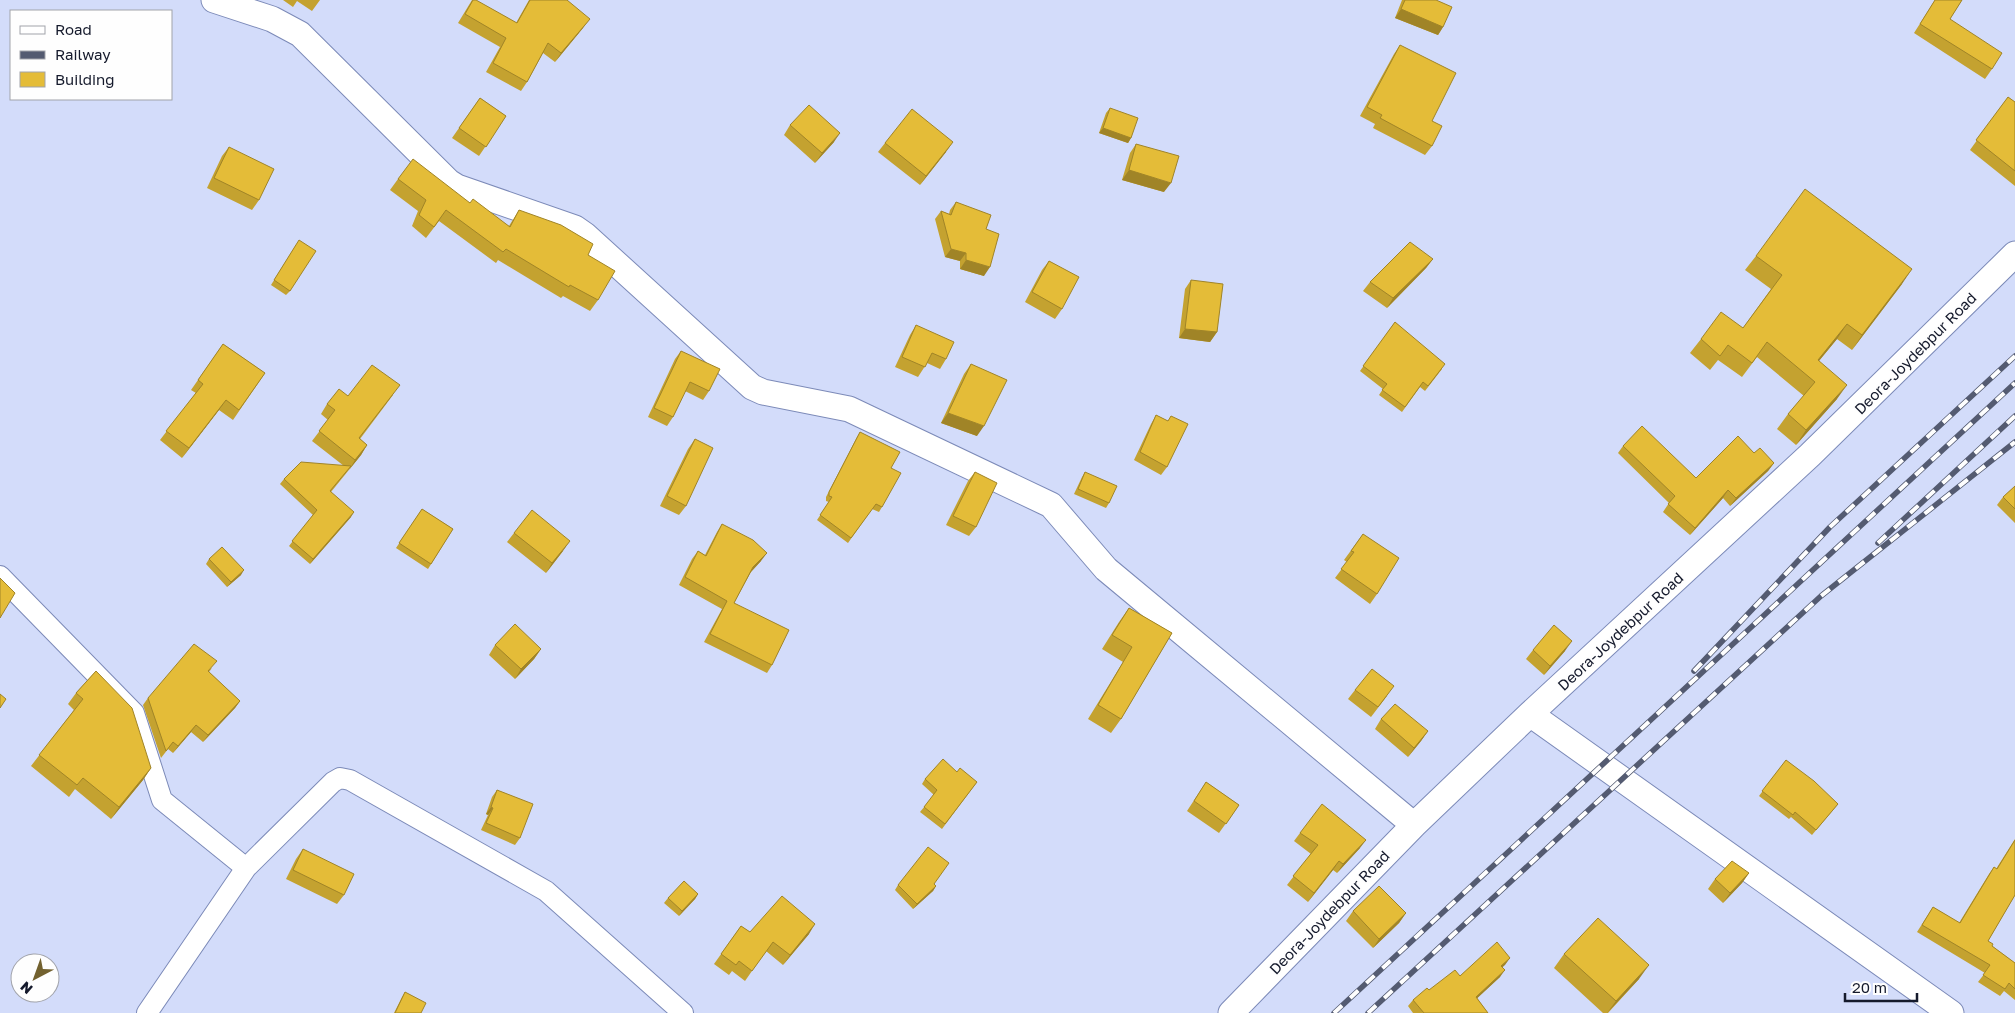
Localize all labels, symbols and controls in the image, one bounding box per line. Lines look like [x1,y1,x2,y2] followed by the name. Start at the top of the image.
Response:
[10,10,172,100] legend
[55,20,92,38] text: Road
[55,45,111,63] text: Railway
[55,70,115,88] text: Building
[1850,288,1980,418] street label: Deora-Joydebpur Road
[1554,568,1686,694] street label: Deora-Joydebpur Road
[1265,846,1393,978] street label: Deora-Joydebpur Road
[10,953,60,1003] north arrow
[1845,970,1918,1002] scale bar
[17,978,36,998] text: N
[1852,978,1887,996] text: 20 m

